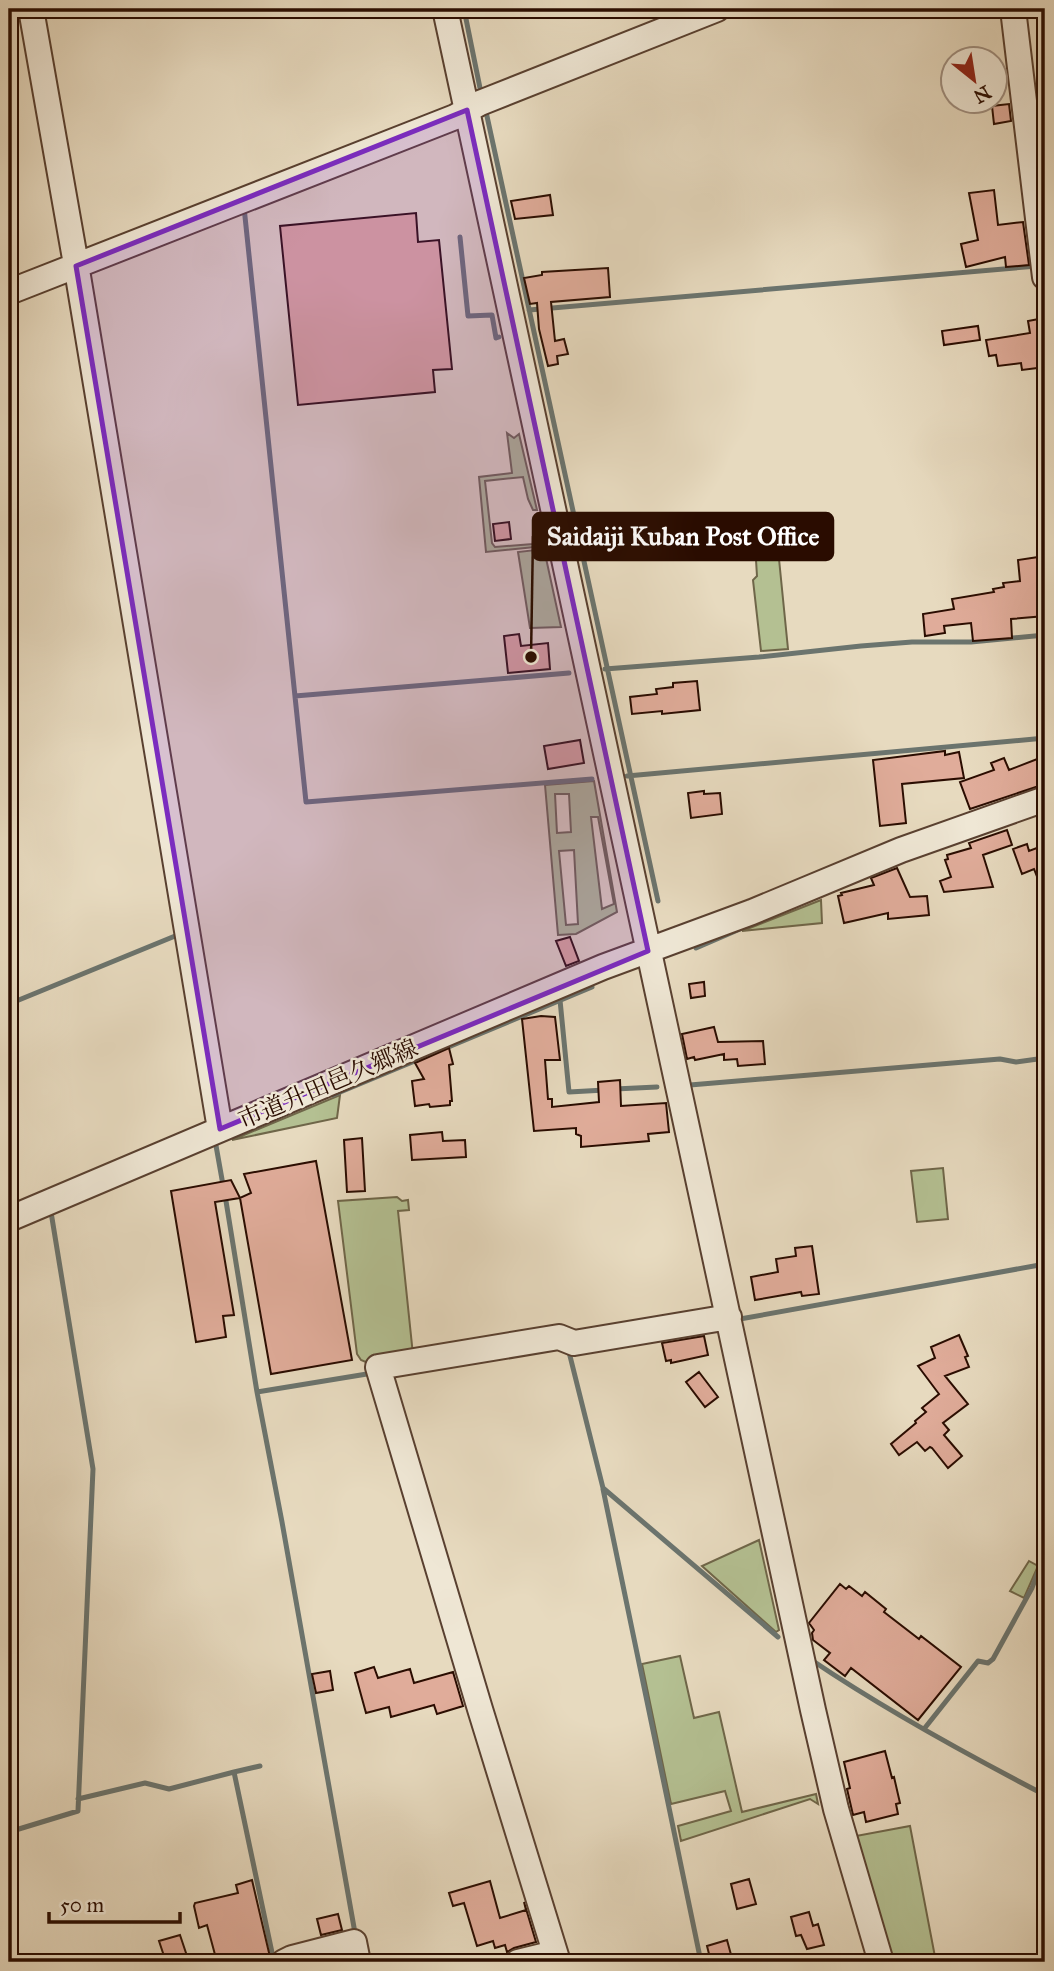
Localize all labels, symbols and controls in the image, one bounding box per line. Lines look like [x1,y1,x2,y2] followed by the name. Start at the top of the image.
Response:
[939,46,1009,116] north arrow
[970,80,995,108] text: N
[533,513,833,560] callout: Saidaiji Kuban Post Office
[547,520,819,552] text: Saidaiji Kuban Post Office
[234,1033,422,1135] street label: 市道升田邑久郷線
[49,1880,180,1924] scale bar
[60,1892,105,1918] text: 50 m

